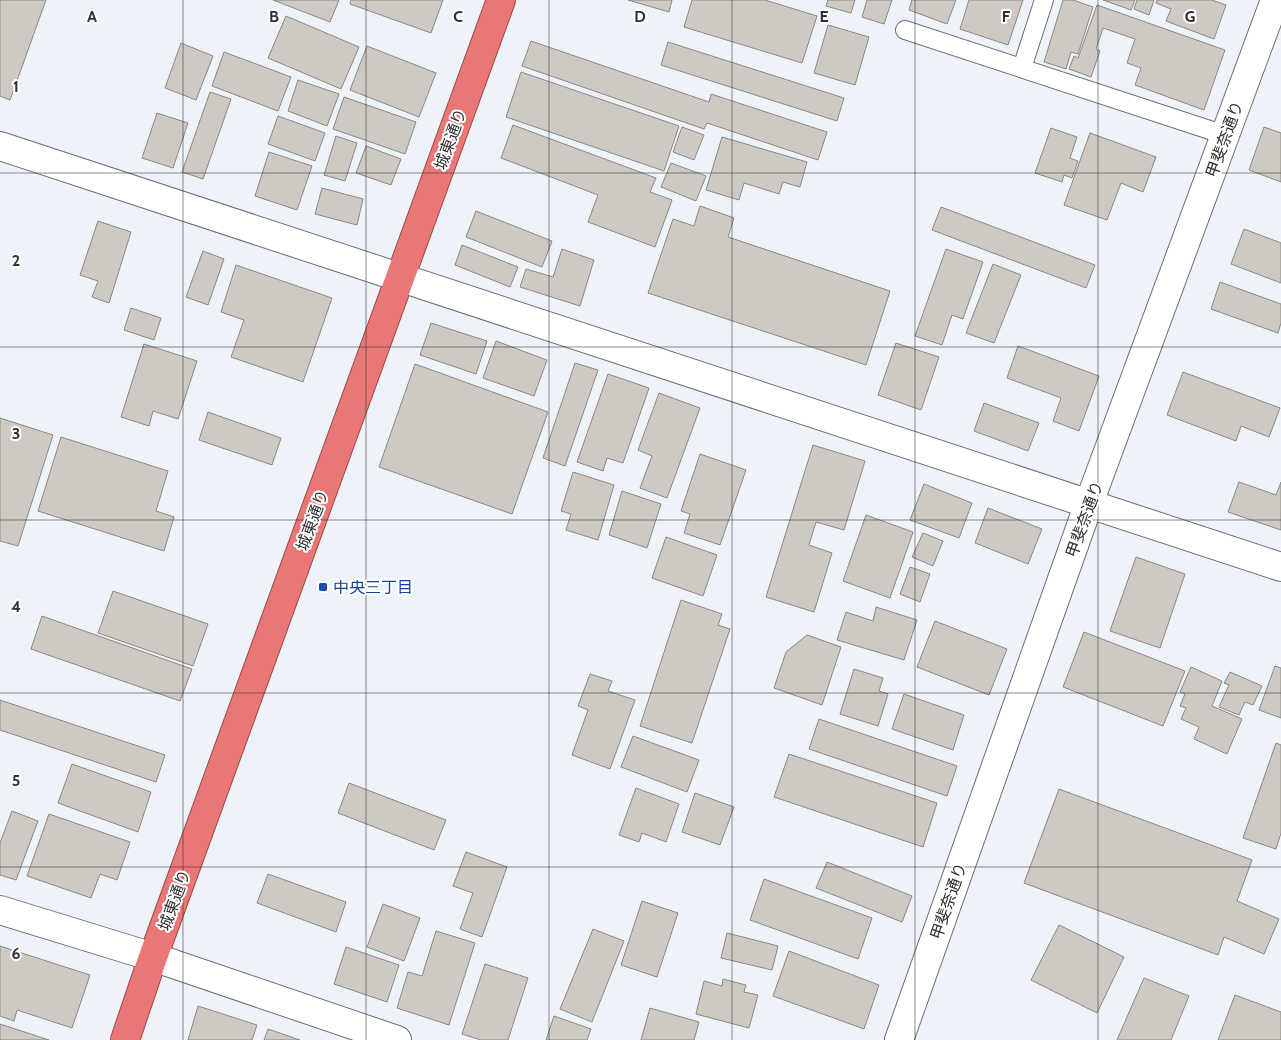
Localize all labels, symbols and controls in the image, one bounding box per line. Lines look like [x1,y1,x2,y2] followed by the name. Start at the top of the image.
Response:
[87,7,97,26] text: A
[269,7,279,26] text: B
[453,7,463,26] text: C
[634,7,646,26] text: D
[819,7,829,26] text: E
[1002,7,1011,26] text: F
[1185,7,1195,26] text: G
[13,77,19,96] text: 1
[1202,98,1247,180] street label: 甲斐奈通り
[431,106,470,172] street label: 城東通り
[12,251,20,270] text: 2
[12,424,20,443] text: 3
[1062,478,1107,560] street label: 甲斐奈通り
[293,487,332,553] street label: 城東通り
[333,578,413,597] place label: 中央三丁目
[317,581,329,593] marker: 中央三丁目
[11,597,21,616] text: 4
[12,771,20,790] text: 5
[926,860,970,942] street label: 甲斐奈通り
[155,867,194,933] street label: 城東通り
[12,944,21,963] text: 6

